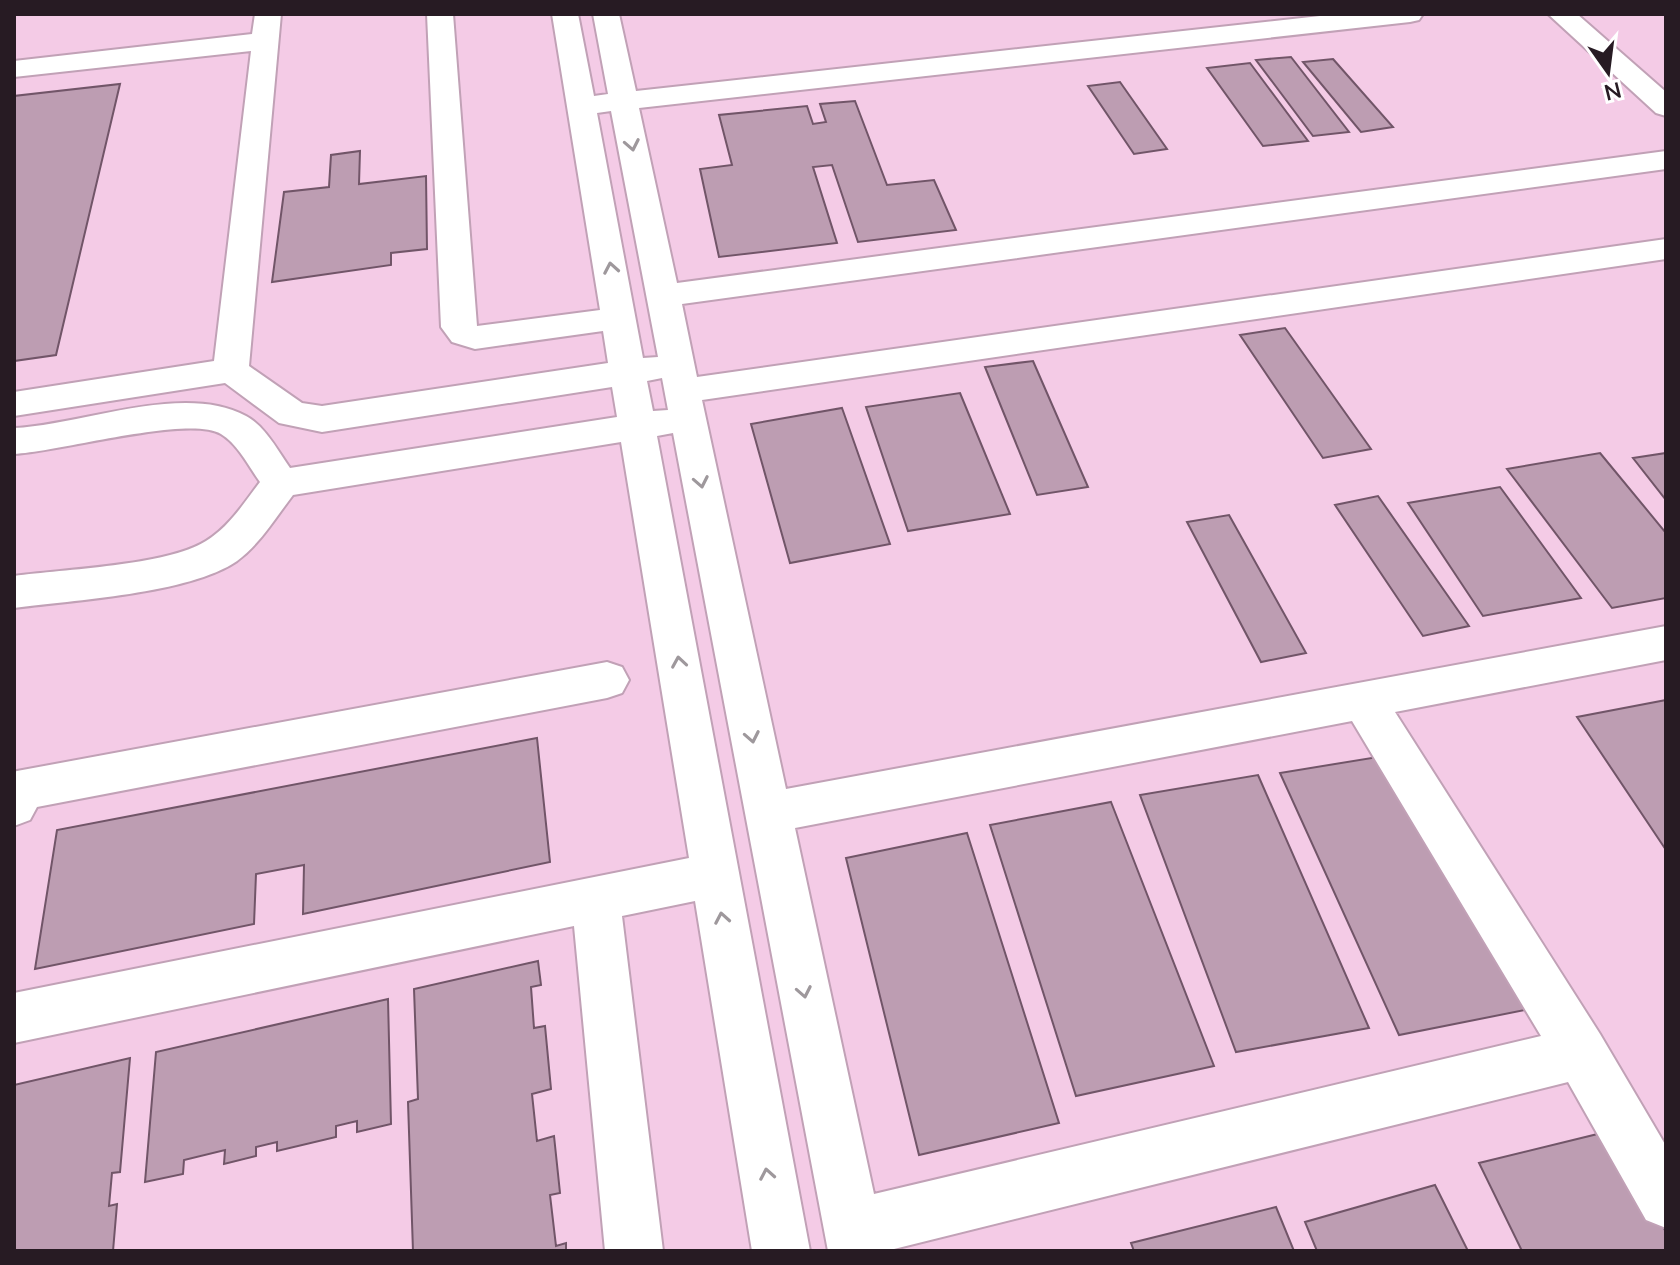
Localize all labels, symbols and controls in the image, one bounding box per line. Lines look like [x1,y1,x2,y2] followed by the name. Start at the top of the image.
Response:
[1568,32,1648,112] north arrow
[1601,76,1624,107] text: N
[623,139,640,152] one-way arrow
[603,261,620,274] one-way arrow
[692,475,709,489] one-way arrow
[671,655,688,668] one-way arrow
[743,731,760,744] one-way arrow
[715,911,732,925] one-way arrow
[795,985,812,998] one-way arrow
[760,1167,777,1181] one-way arrow

